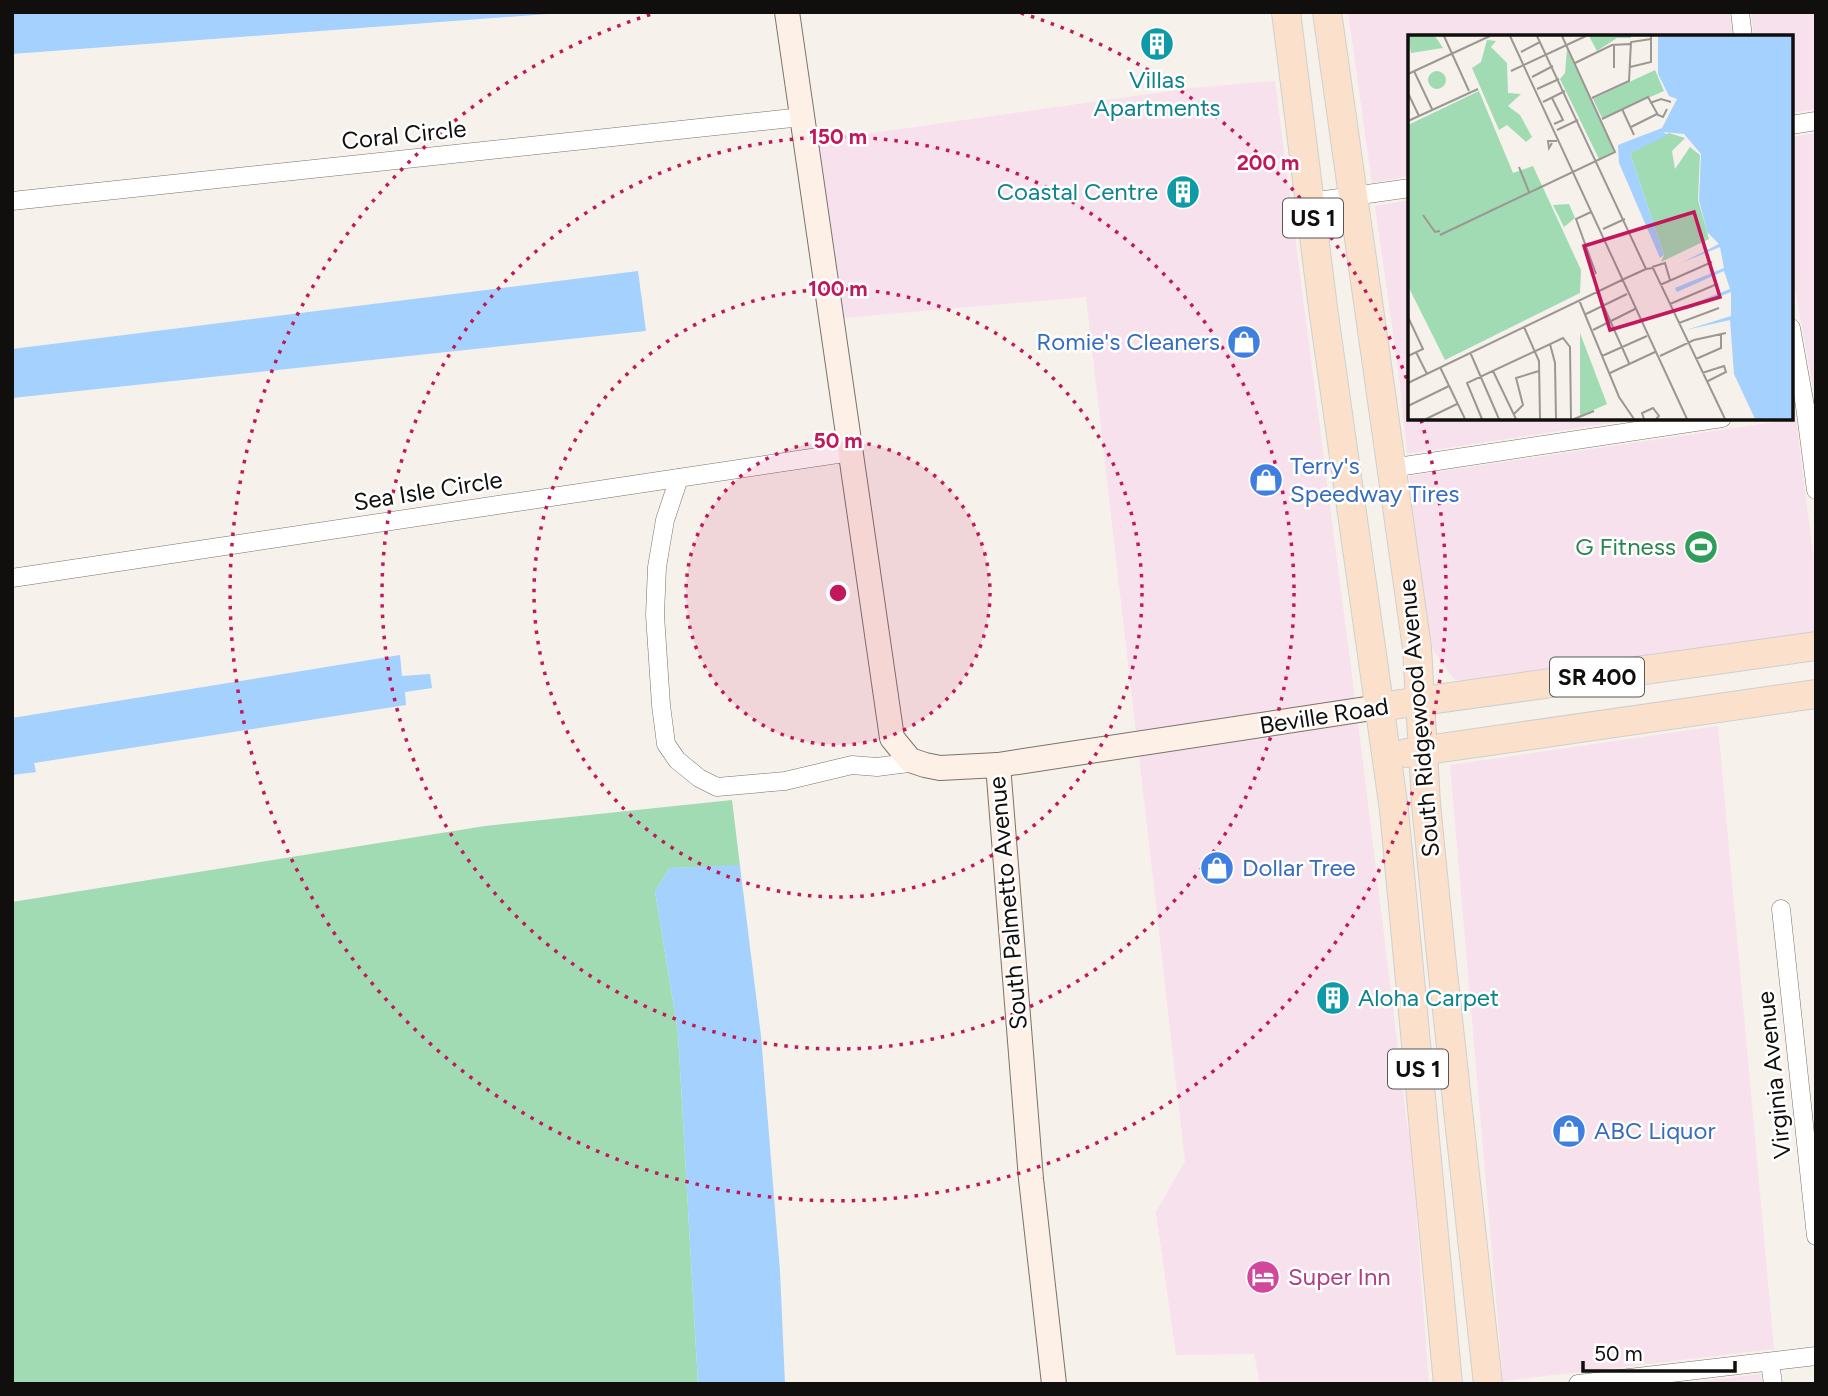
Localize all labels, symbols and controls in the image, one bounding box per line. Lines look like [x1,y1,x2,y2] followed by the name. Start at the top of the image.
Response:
[1138,25,1176,63] building icon: Villas Apartments
[1408,35,1793,420] inset map
[1093,65,1221,122] place label: Villas Apartments
[340,114,468,155] street label: Coral Circle
[809,124,867,149] text: 150 m
[1237,150,1299,175] text: 200 m
[1164,173,1202,211] building icon: Coastal Centre
[997,177,1158,206] place label: Coastal Centre
[1283,198,1343,238] road number: US 1
[808,276,868,301] text: 100 m
[1225,323,1263,361] shop icon: Romie's Cleaners
[1036,327,1220,356] place label: Romie's Cleaners
[813,428,863,453] text: 50 m
[1290,451,1460,508] place label: Terry's Speedway Tires
[1247,461,1285,499] shop icon: Terry's Speedway Tires
[351,464,504,517] street label: Sea Isle Circle
[1682,528,1720,566] sports icon: G Fitness
[1575,532,1676,561] place label: G Fitness
[1392,578,1445,859] street label: South Ridgewood Avenue
[826,581,850,605] centre of rings
[1550,657,1644,696] road number: SR 400
[1257,691,1391,740] street label: Beville Road
[982,775,1033,1031] street label: South Palmetto Avenue
[1198,849,1236,887] shop icon: Dollar Tree
[1242,853,1356,882] place label: Dollar Tree
[1314,979,1352,1017] building icon: Aloha Carpet
[1358,983,1499,1012] place label: Aloha Carpet
[1750,990,1797,1160] street label: Virginia Avenue
[1388,1050,1448,1088] road number: US 1
[1550,1112,1588,1150] shop icon: ABC Liquor
[1594,1116,1716,1145] place label: ABC Liquor
[1244,1258,1282,1296] hotel icon: Super Inn
[1288,1262,1391,1291] place label: Super Inn
[1583,1330,1735,1374] scale bar
[1594,1341,1643,1366] text: 50 m

